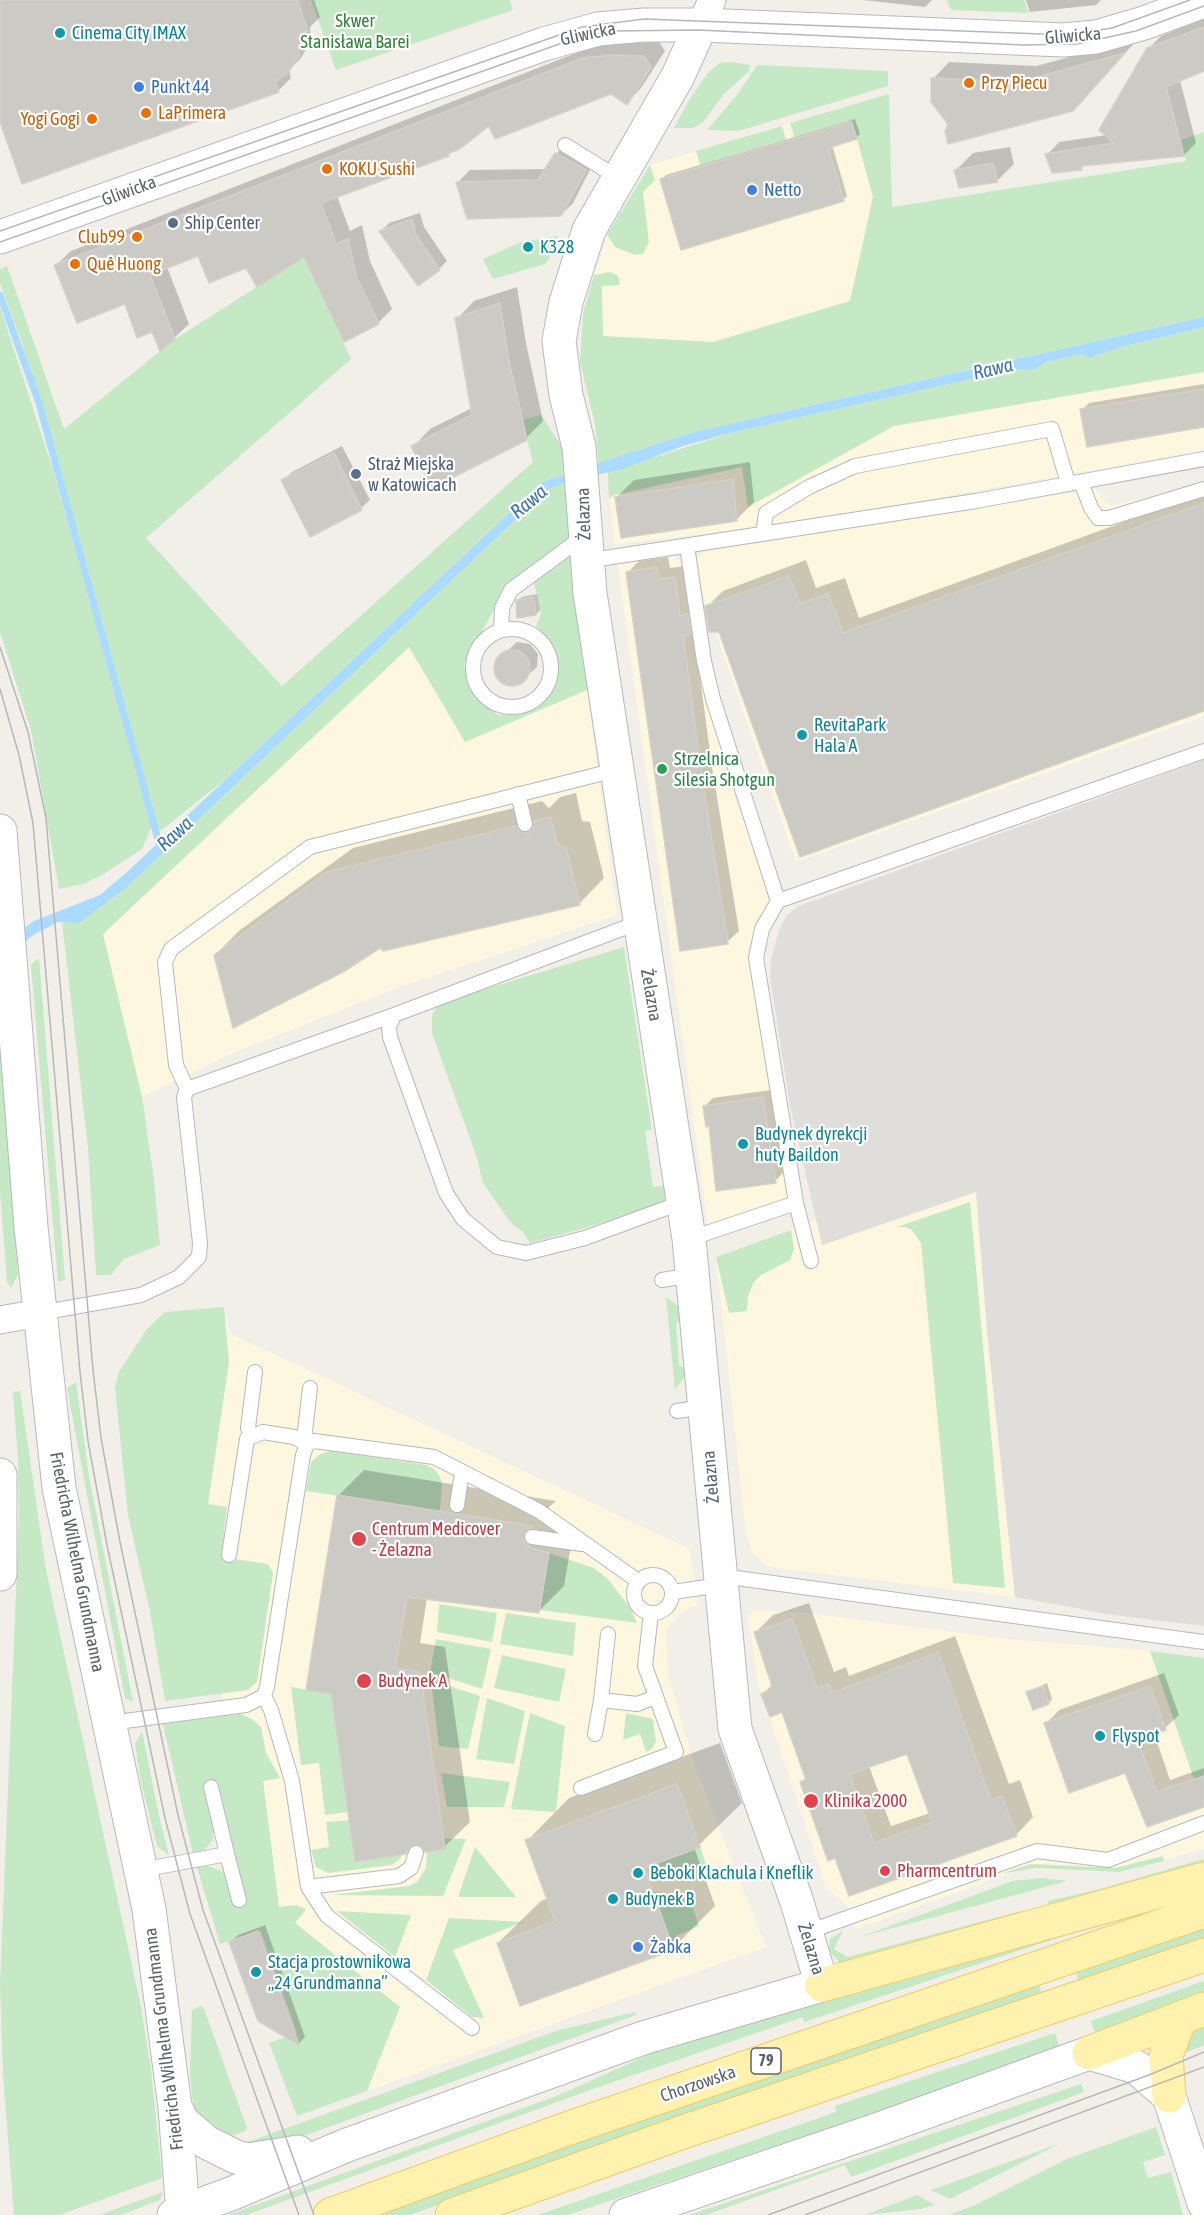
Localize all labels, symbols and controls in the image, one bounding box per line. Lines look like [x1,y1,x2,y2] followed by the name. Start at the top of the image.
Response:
[300,10,410,52] park label: Skwer Stanisława Barei
[558,18,618,50] street label: Gliwicka
[72,22,186,44] place label: Cinema City IMAX
[1044,23,1102,49] street label: Gliwicka
[53,26,67,40] marker: Cinema City IMAX
[981,72,1048,94] place label: Przy Piecu
[151,76,210,98] place label: Punkt 44
[962,76,976,90] marker: Przy Piecu
[132,80,146,94] marker: Punkt 44
[158,102,226,124] place label: LaPrimera
[139,106,153,120] marker: LaPrimera
[20,108,80,130] place label: Yogi Gogi
[85,112,99,126] marker: Yogi Gogi
[339,158,415,180] place label: KOKU Sushi
[320,162,334,176] marker: KOKU Sushi
[99,171,159,211] street label: Gliwicka
[764,179,801,201] place label: Netto
[745,183,759,197] marker: Netto
[185,212,260,234] place label: Ship Center
[166,216,180,230] marker: Ship Center
[78,226,125,248] place label: Club99
[130,230,144,244] marker: Club99
[540,236,574,258] place label: K328
[521,240,535,254] marker: K328
[87,253,161,275] place label: Quê Huong
[68,257,82,271] marker: Quê Huong
[971,353,1015,385] water label: Rawa
[368,453,457,496] place label: Straż Miejska w Katowicach
[349,467,363,481] marker: Straż Miejska w Katowicach
[506,480,552,524] water label: Rawa
[572,487,596,541] street label: Żelazna
[814,714,886,756] place label: RevitaPark Hala A
[795,728,809,742] marker: RevitaPark Hala A
[674,748,775,790] place label: Strzelnica Silesia Shotgun
[655,762,669,776] marker: Strzelnica Silesia Shotgun
[152,811,198,857] water label: Rawa
[636,967,666,1023] street label: Żelazna
[755,1123,867,1166] place label: Budynek dyrekcji huty Baildon
[736,1137,750,1151] marker: Budynek dyrekcji huty Baildon
[45,1450,109,1674] street label: Friedricha Wilhelma Grundmanna
[698,1450,724,1504] street label: Żelazna
[372,1518,500,1561] place label: Centrum Medicover - Żelazna
[350,1530,368,1548] marker: Centrum Medicover - Żelazna
[378,1670,447,1692] place label: Budynek A
[355,1672,373,1690] marker: Budynek A
[1112,1725,1160,1747] place label: Flyspot
[1093,1729,1107,1743] marker: Flyspot
[824,1790,907,1812] place label: Klinika 2000
[802,1792,820,1810] marker: Klinika 2000
[897,1860,997,1882] place label: Pharmcentrum
[650,1862,813,1884] place label: Beboki Klachula i Kneflik
[878,1864,892,1878] marker: Pharmcentrum
[631,1866,645,1880] marker: Beboki Klachula i Kneflik
[625,1888,694,1910] place label: Budynek B
[606,1892,620,1906] marker: Budynek B
[793,1921,829,1977] street label: Żelazna
[140,1927,188,2151] street label: Friedricha Wilhelma Grundmanna
[650,1936,691,1958] place label: Żabka
[631,1940,645,1954] marker: Żabka
[268,1951,411,1994] place label: Stacja prostownikowa „24 Grundmanna”
[249,1965,263,1979] marker: Stacja prostownikowa „24 Grundmanna”
[751,2048,781,2074] road number: 79
[657,2061,739,2107] street label: Chorzowska

